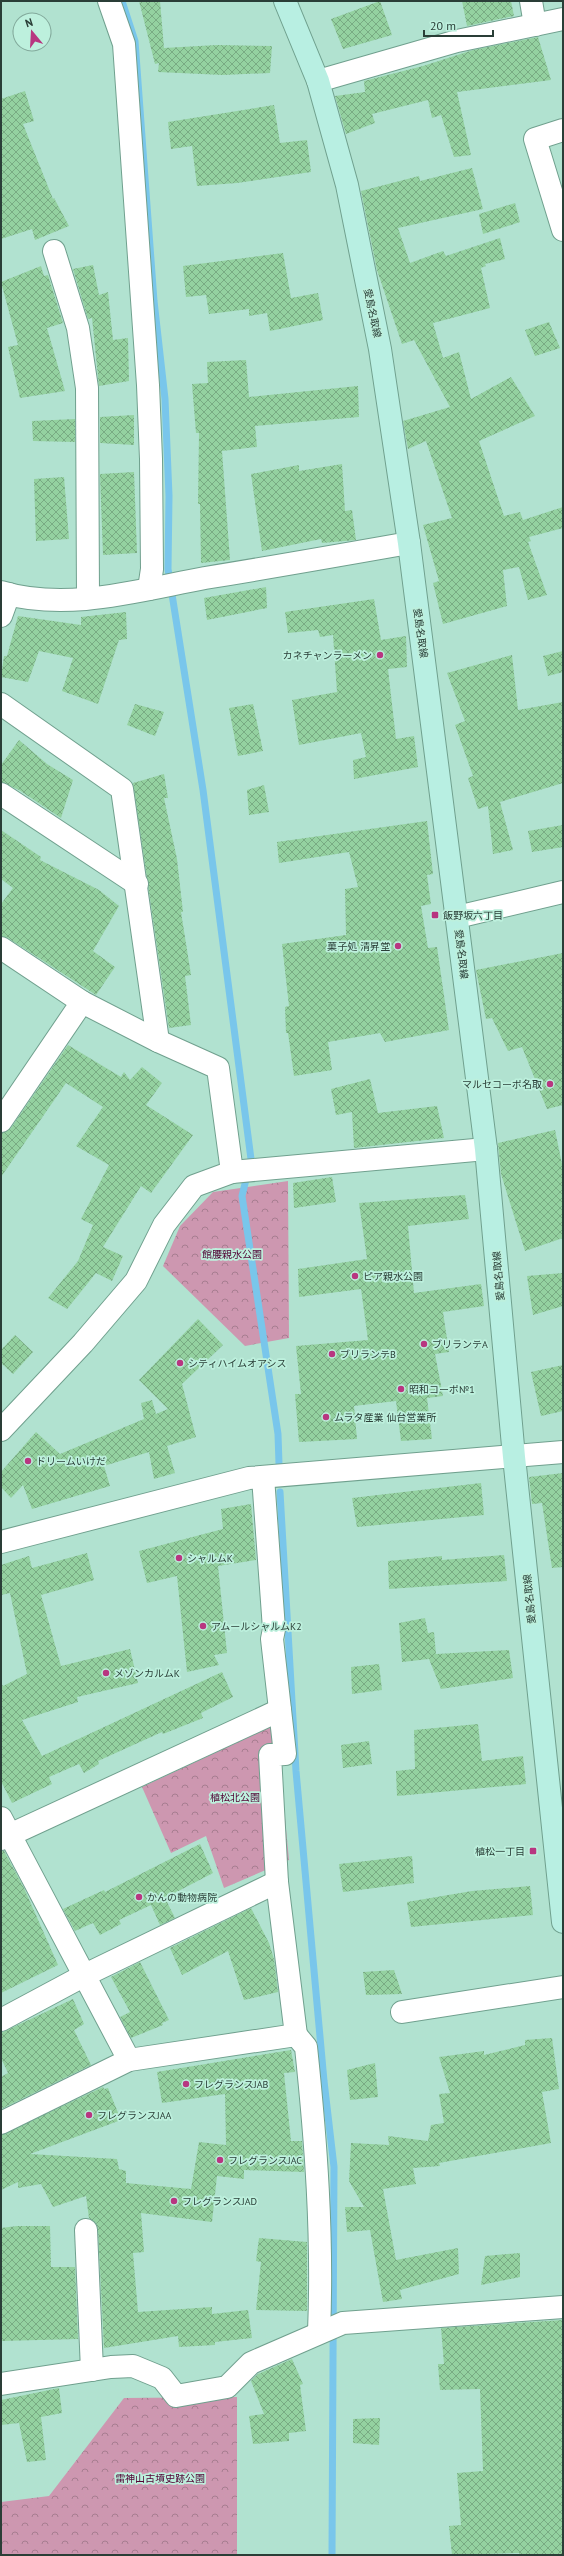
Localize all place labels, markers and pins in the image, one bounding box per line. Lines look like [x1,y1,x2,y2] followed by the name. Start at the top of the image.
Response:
[283,649,372,662] place label: カネチャンラーメン
[375,650,385,660] marker: カネチャンラーメン
[443,909,503,922] place label: 飯野坂六丁目
[430,910,440,920] marker: 飯野坂六丁目
[326,940,390,953] place label: 菓子処 清昇堂
[393,941,403,951] marker: 菓子処 清昇堂
[462,1078,542,1091] place label: マルセコーポ名取
[545,1079,555,1089] marker: マルセコーポ名取
[363,1270,423,1283] place label: ピア親水公園
[350,1271,360,1281] marker: ピア親水公園
[432,1338,488,1351] place label: ブリランテA
[419,1339,429,1349] marker: ブリランテA
[340,1348,396,1361] place label: ブリランテB
[327,1349,337,1359] marker: ブリランテB
[188,1357,287,1370] place label: シティハイムオアシス
[175,1358,185,1368] marker: シティハイムオアシス
[409,1383,475,1396] place label: 昭和コーポ№1
[396,1384,406,1394] marker: 昭和コーポ№1
[334,1411,436,1424] place label: ムラタ産業 仙台営業所
[321,1412,331,1422] marker: ムラタ産業 仙台営業所
[36,1455,106,1468] place label: ドリームいけだ
[23,1456,33,1466] marker: ドリームいけだ
[187,1552,233,1565] place label: シャルムK
[174,1553,184,1563] marker: シャルムK
[211,1620,302,1633] place label: アムールシャルムK2
[198,1621,208,1631] marker: アムールシャルムK2
[114,1667,180,1680] place label: メゾンカルムK
[101,1668,111,1678] marker: メゾンカルムK
[475,1845,525,1858] place label: 植松一丁目
[528,1846,538,1856] marker: 植松一丁目
[147,1891,217,1904] place label: かんの動物病院
[134,1892,144,1902] marker: かんの動物病院
[194,2078,269,2091] place label: フレグランスJAB
[181,2079,191,2089] marker: フレグランスJAB
[97,2109,172,2122] place label: フレグランスJAA
[84,2110,94,2120] marker: フレグランスJAA
[228,2154,302,2167] place label: フレグランスJAC
[215,2155,225,2165] marker: フレグランスJAC
[182,2195,257,2208] place label: フレグランスJAD
[169,2196,179,2206] marker: フレグランスJAD

